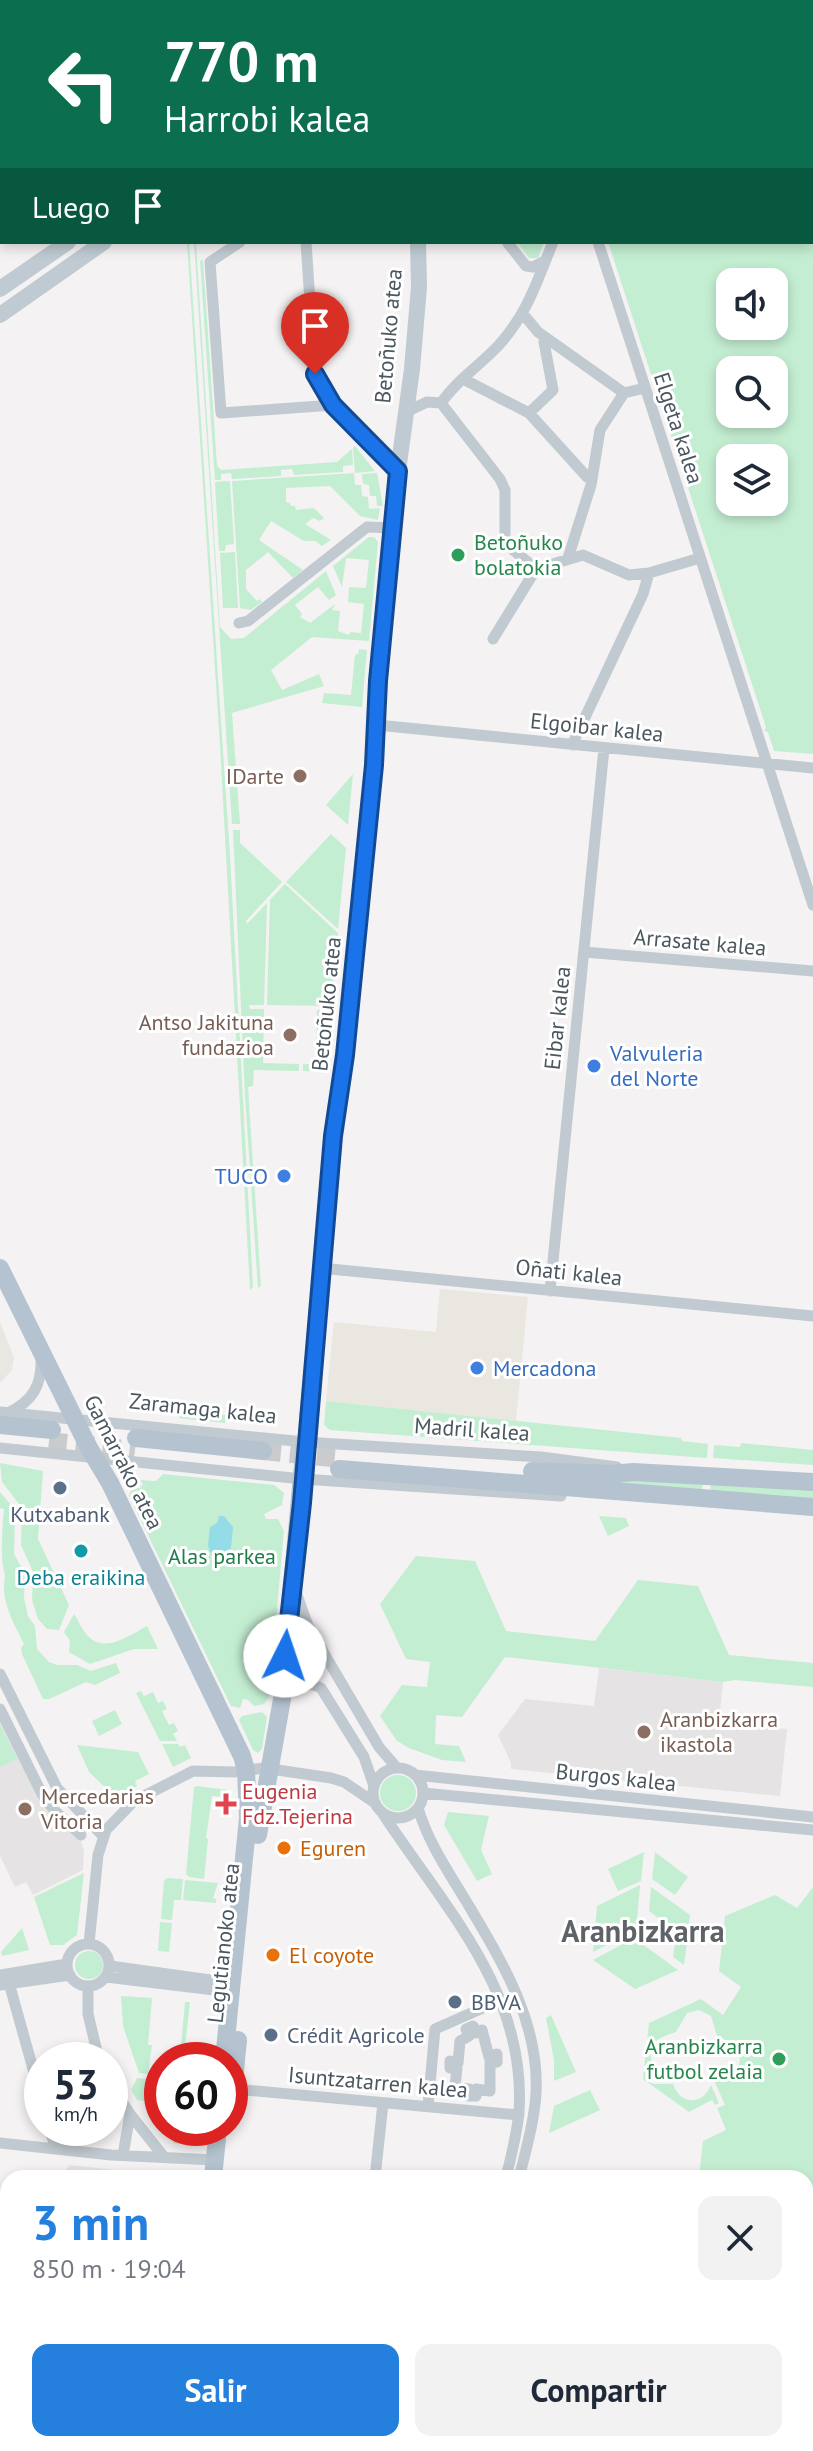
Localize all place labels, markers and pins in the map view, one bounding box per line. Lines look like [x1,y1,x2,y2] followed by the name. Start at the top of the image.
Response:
[281,292,349,374] pin
[474,528,563,581] place label: Betoñuko bolatokia
[449,546,467,564] marker: Betoñuko bolatokia
[226,762,284,790] place label: IDarte
[291,767,309,785] marker: IDarte
[139,1008,274,1061] place label: Antso Jakituna fundazioa
[281,1026,299,1044] marker: Antso Jakituna fundazioa
[609,1039,703,1092] place label: Valvuleria del Norte
[585,1057,603,1075] marker: Valvuleria del Norte
[214,1162,268,1190] place label: TUCO
[275,1167,293,1185] marker: TUCO
[493,1354,596,1382] place label: Mercadona
[468,1359,486,1377] marker: Mercadona
[51,1479,69,1497] marker: Kutxabank
[10,1500,110,1528] place label: Kutxabank
[72,1542,90,1560] marker: Deba eraikina
[16,1563,146,1591] place label: Deba eraikina
[660,1705,778,1758] place label: Aranbizkarra ikastola
[635,1723,653,1741] marker: Aranbizkarra ikastola
[242,1777,353,1830] place label: Eugenia Fdz.Tejerina
[40,1782,154,1835] place label: Mercedarias Vitoria
[217,1795,235,1813] marker: Eugenia Fdz.Tejerina
[16,1800,34,1818] marker: Mercedarias Vitoria
[300,1834,366,1862] place label: Eguren
[275,1839,293,1857] marker: Eguren
[289,1941,374,1969] place label: El coyote
[264,1946,282,1964] marker: El coyote
[471,1988,521,2016] place label: BBVA
[446,1993,464,2011] marker: BBVA
[287,2021,425,2049] place label: Crédit Agricole
[262,2026,280,2044] marker: Crédit Agricole
[645,2032,763,2085] place label: Aranbizkarra futbol zelaia
[770,2050,788,2068] marker: Aranbizkarra futbol zelaia

